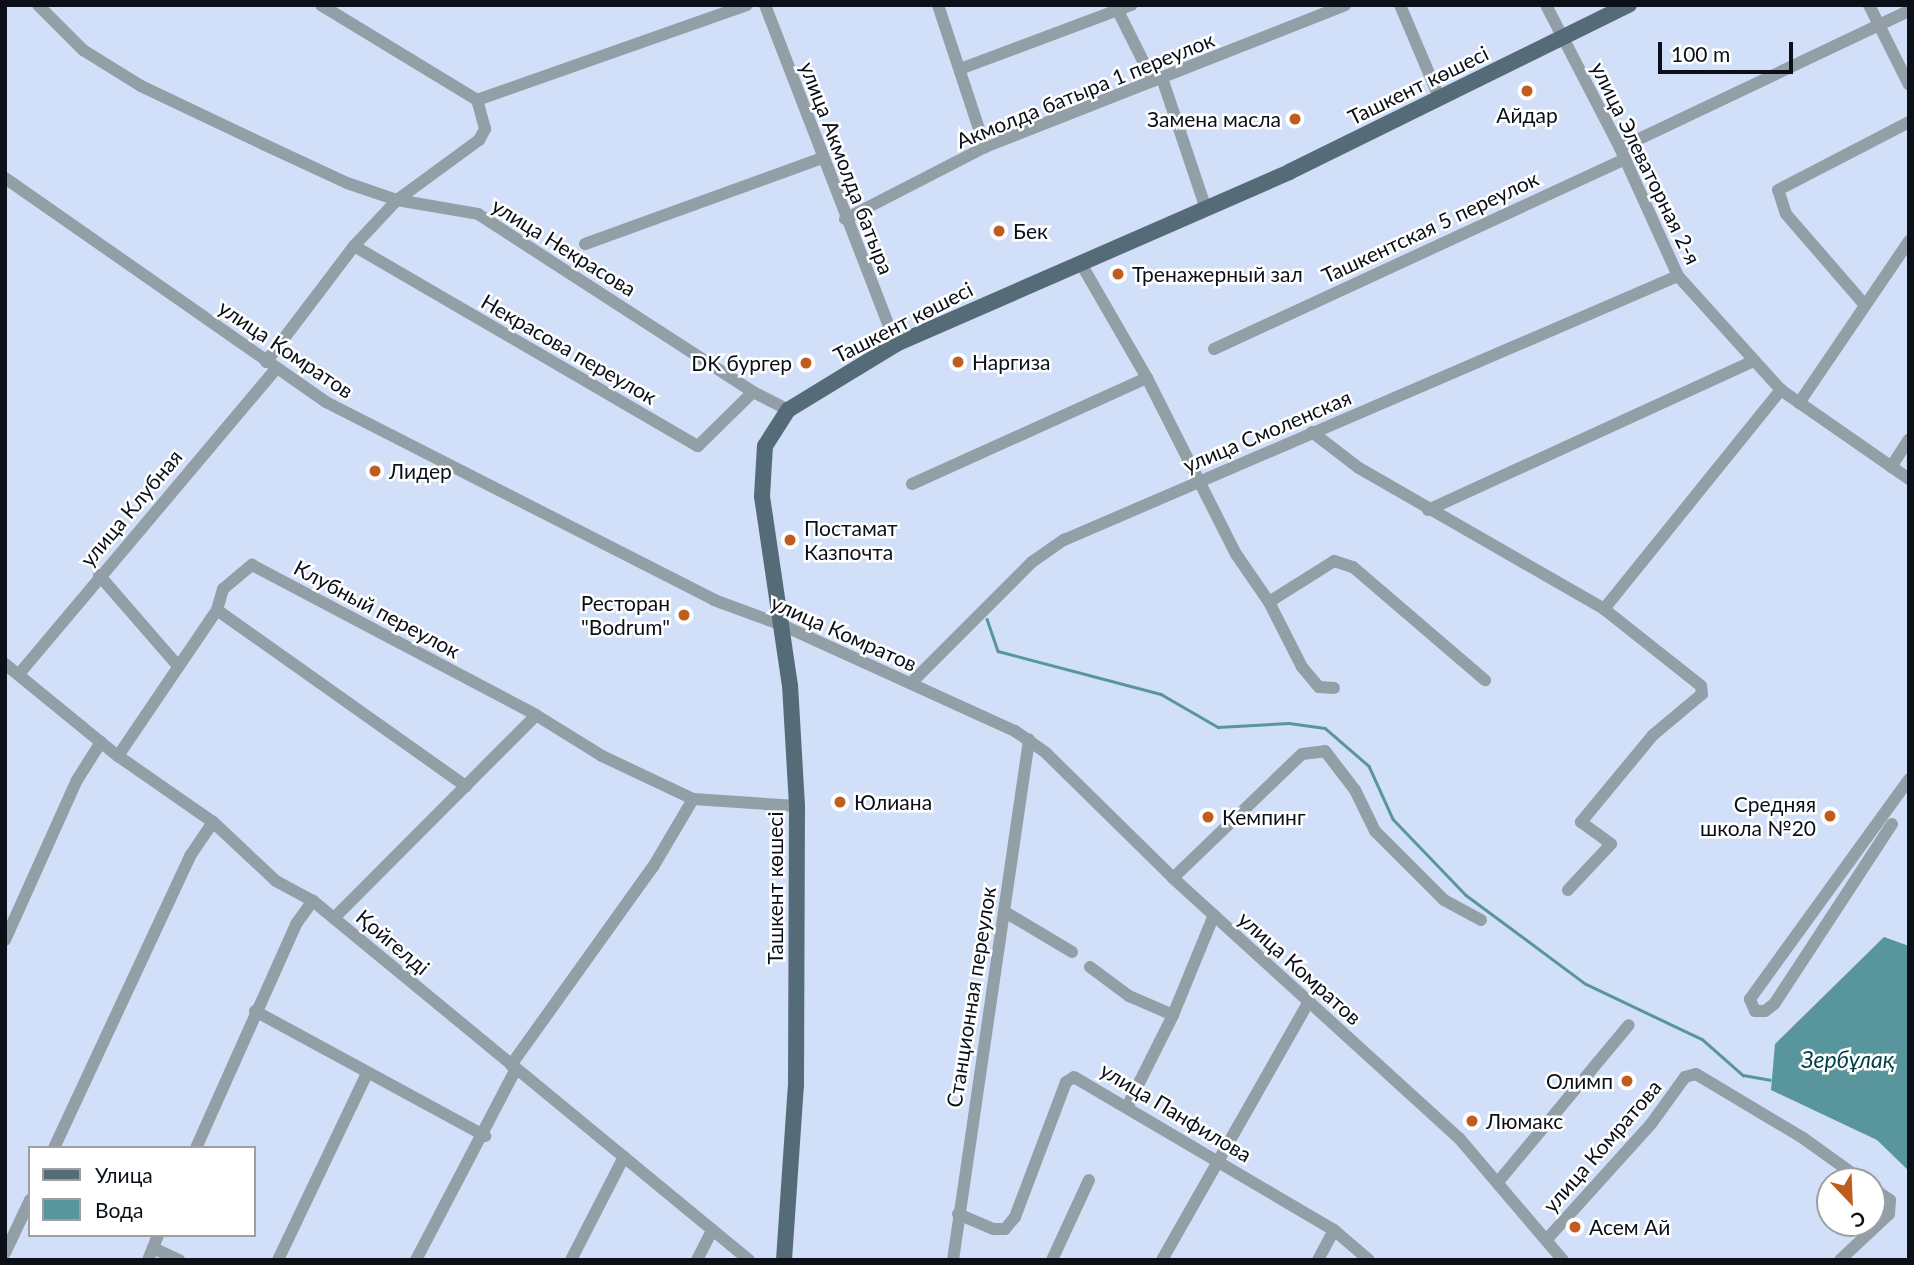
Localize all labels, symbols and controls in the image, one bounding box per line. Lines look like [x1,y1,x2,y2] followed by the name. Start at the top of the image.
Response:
[952,27,1218,153] street label: Акмолда батыра 1 переулок
[1662,28,1797,72] scale bar
[1344,40,1492,130] street label: Ташкент көшесі
[1671,41,1730,66] text: 100 m
[795,58,899,278] street label: улица Акмолда батыра
[1586,58,1706,268] street label: улица Элеваторная 2-я
[1519,83,1535,99] marker: Айдар
[1496,102,1558,128] place label: Айдар
[1147,106,1281,132] place label: Замена масла
[1287,111,1303,127] marker: Замена масла
[1318,166,1542,288] street label: Ташкентская 5 переулок
[487,193,641,301] street label: улица Некрасова
[1013,218,1048,244] place label: Бек
[991,223,1007,239] marker: Бек
[1132,261,1303,287] place label: Тренажерный зал
[1110,266,1126,282] marker: Тренажерный зал
[829,276,977,368] street label: Ташкент көшесі
[477,289,661,409] street label: Некрасова переулок
[214,295,358,403] street label: улица Комратов
[972,349,1051,375] place label: Наргиза
[691,350,792,376] place label: DK бургер
[950,354,966,370] marker: Наргиза
[798,355,814,371] marker: DK бургер
[1179,384,1355,478] street label: улица Смоленская
[75,444,187,572] street label: улица Клубная
[389,458,452,484] place label: Лидер
[367,463,383,479] marker: Лидер
[804,515,898,565] place label: Постамат Казпочта
[782,532,798,548] marker: Постамат Казпочта
[290,555,464,663] street label: Клубный переулок
[581,590,670,640] place label: Ресторан "Bodrum"
[767,590,921,676] street label: улица Комратов
[676,607,692,623] marker: Ресторан "Bodrum"
[854,789,932,815] place label: Юлиана
[1700,791,1816,841] place label: Средняя школа №20
[832,794,848,810] marker: Юлиана
[1222,804,1306,830] place label: Кемпинг
[1822,808,1838,824] marker: Средняя школа №20
[1200,809,1216,825] marker: Кемпинг
[762,812,788,964] street label: Ташкент көшесі
[941,885,1001,1109] street label: Станционная переулок
[351,904,435,980] street label: Қойгелді
[1233,906,1367,1030] street label: улица Комратов
[1801,1045,1895,1073] water label: Зербұлақ
[1096,1057,1256,1167] street label: улица Панфилова
[1546,1068,1613,1094] place label: Олимп
[1619,1073,1635,1089] marker: Олимп
[1538,1074,1666,1218] street label: улица Комратова
[1486,1108,1563,1134] place label: Люмакс
[1464,1113,1480,1129] marker: Люмакс
[28,1146,256,1237] legend
[95,1162,153,1187] text: Улица
[1816,1167,1886,1237] north arrow
[95,1197,143,1222] text: Вода
[1848,1207,1869,1233] text: С
[1589,1214,1670,1240] place label: Асем Ай
[1567,1219,1583,1235] marker: Асем Ай

